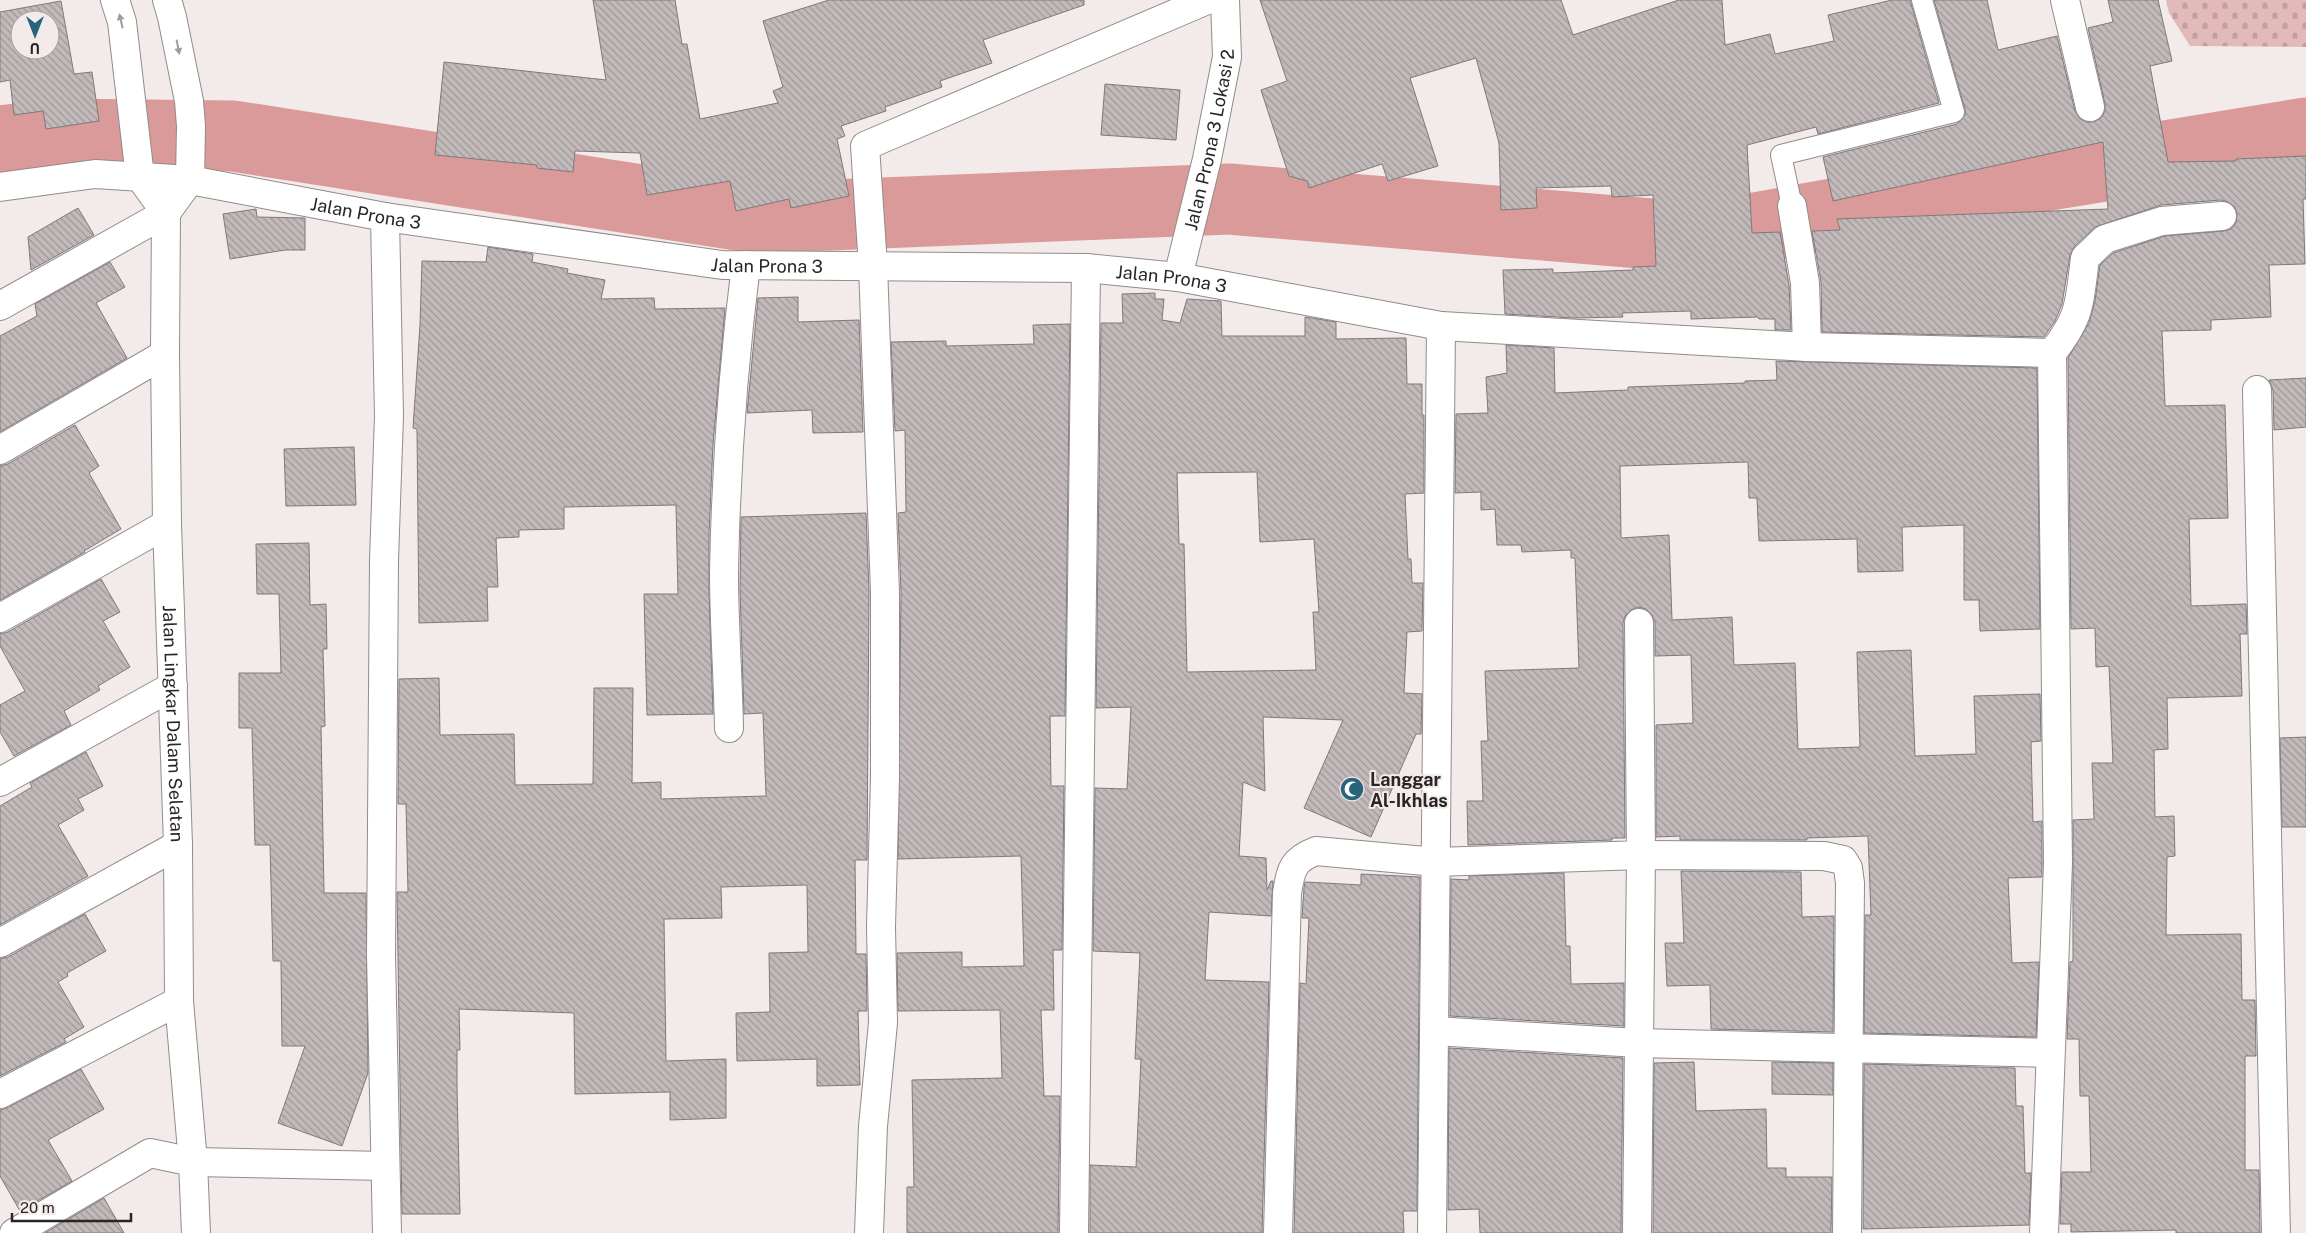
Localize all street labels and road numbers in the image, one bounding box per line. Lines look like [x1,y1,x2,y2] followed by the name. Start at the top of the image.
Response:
[1179,49,1238,232] street label: Jalan Prona 3 Lokasi 2
[309,193,422,233] street label: Jalan Prona 3
[710,253,823,276] street label: Jalan Prona 3
[1115,260,1229,296] street label: Jalan Prona 3
[159,605,188,842] street label: Jalan Lingkar Dalam Selatan

